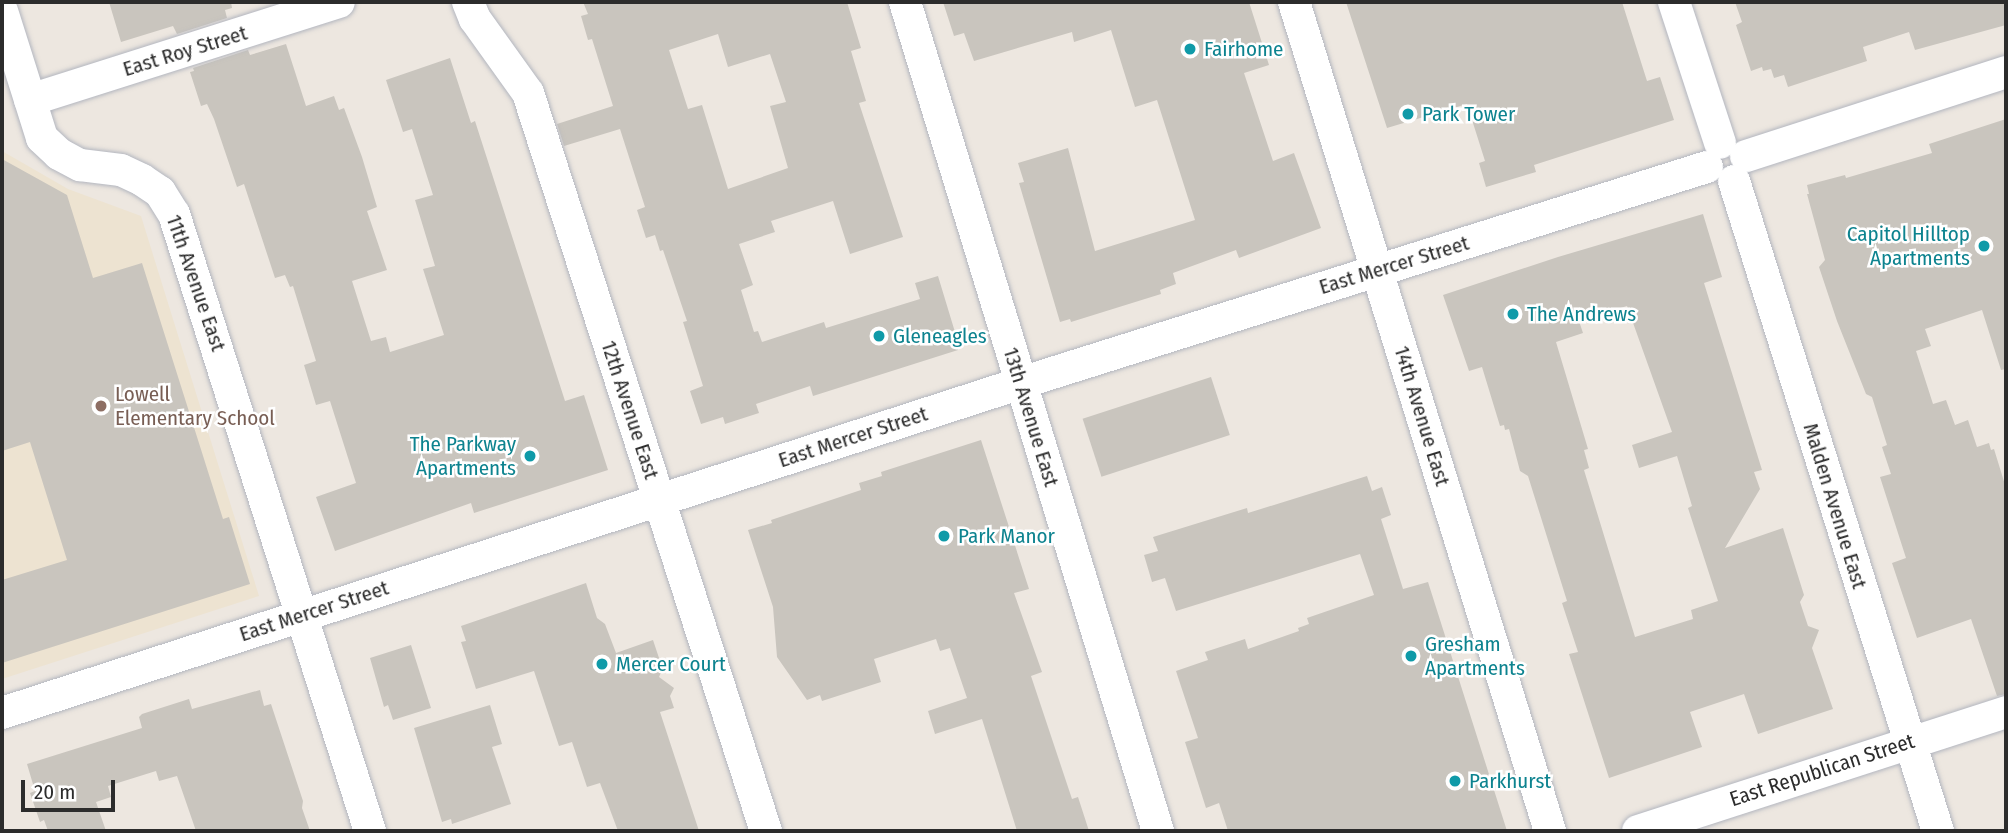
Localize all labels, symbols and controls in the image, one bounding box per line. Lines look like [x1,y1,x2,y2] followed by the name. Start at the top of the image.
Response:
[120,20,250,82] street label: East Roy Street
[1204,36,1283,62] place label: Fairhome
[1182,41,1198,57] marker: Fairhome
[1422,101,1515,127] place label: Park Tower
[1400,106,1416,122] marker: Park Tower
[161,211,231,355] street label: 11th Avenue East
[1847,221,1970,271] place label: Capitol Hilltop Apartments
[1316,230,1472,300] street label: East Mercer Street
[1976,238,1992,254] marker: Capitol Hilltop Apartments
[1527,301,1636,327] place label: The Andrews
[1505,306,1521,322] marker: The Andrews
[893,323,987,349] place label: Gleneagles
[871,328,887,344] marker: Gleneagles
[596,338,664,482] street label: 12th Avenue East
[1389,343,1455,489] street label: 14th Avenue East
[998,344,1064,490] street label: 13th Avenue East
[115,381,275,431] place label: Lowell Elementary School
[93,398,109,414] marker: Lowell Elementary School
[775,401,931,473] street label: East Mercer Street
[1798,420,1872,592] street label: Malden Avenue East
[410,431,516,481] place label: The Parkway Apartments
[522,448,538,464] marker: The Parkway Apartments
[958,523,1055,549] place label: Park Manor
[936,528,952,544] marker: Park Manor
[236,575,392,647] street label: East Mercer Street
[1425,631,1525,681] place label: Gresham Apartments
[1403,648,1419,664] marker: Gresham Apartments
[616,651,726,677] place label: Mercer Court
[594,656,610,672] marker: Mercer Court
[1726,728,1918,812] street label: East Republican Street
[24,766,119,810] scale bar
[1469,768,1551,794] place label: Parkhurst
[1447,773,1463,789] marker: Parkhurst
[34,779,75,805] text: 20 m

